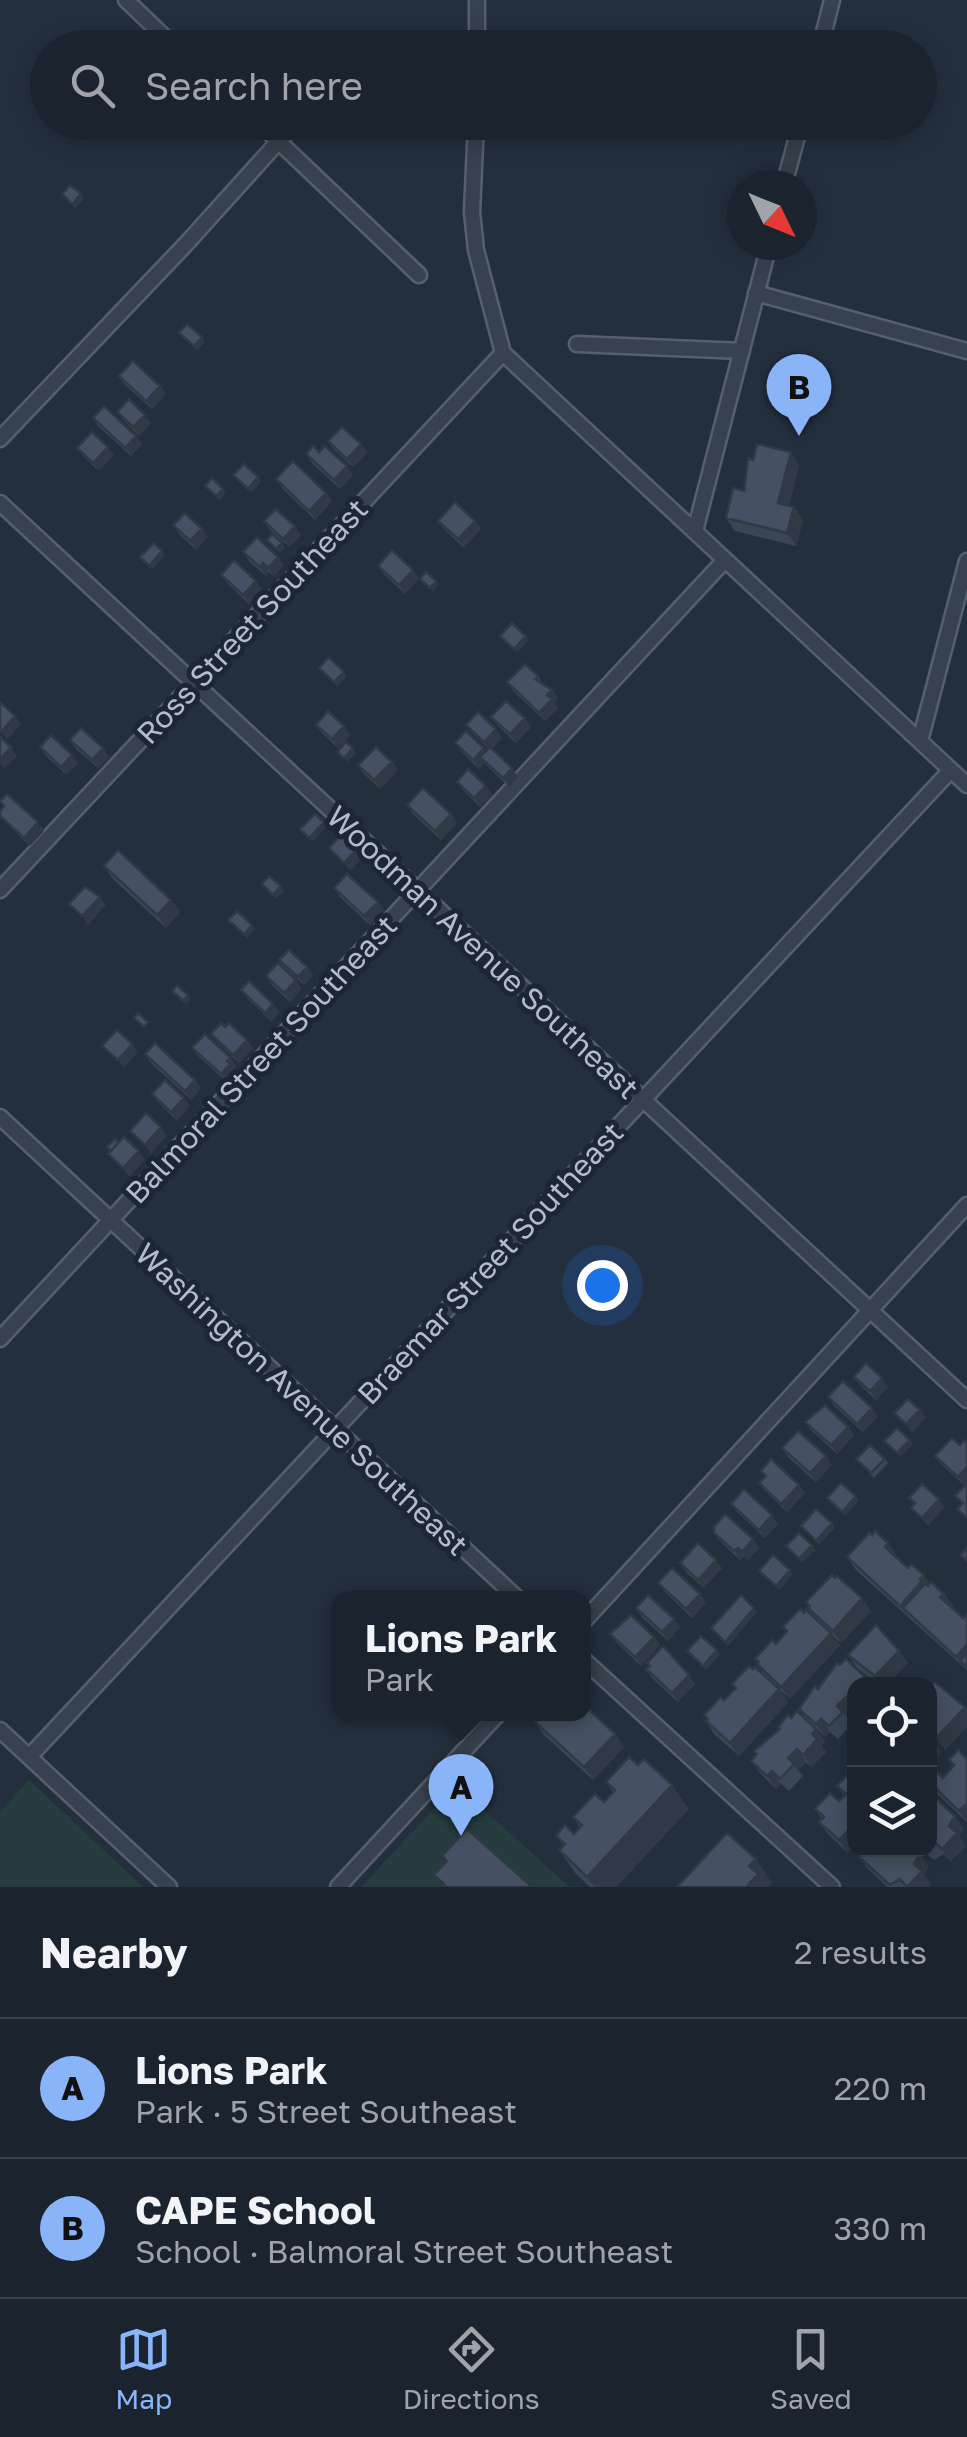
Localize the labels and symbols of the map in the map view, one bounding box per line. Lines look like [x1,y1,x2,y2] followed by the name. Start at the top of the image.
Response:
[727,170,817,260] north arrow
[766,354,832,436] pin: B
[129,491,375,751] street label: Ross Street Southeast
[320,798,646,1106] street label: Woodman Avenue Southeast
[118,907,404,1211] street label: Balmoral Street Southeast
[350,1114,630,1412] street label: Braemar Street Southeast
[128,1235,476,1563] street label: Washington Avenue Southeast
[577,1260,628,1311] your location
[428,1754,494,1836] pin: A

